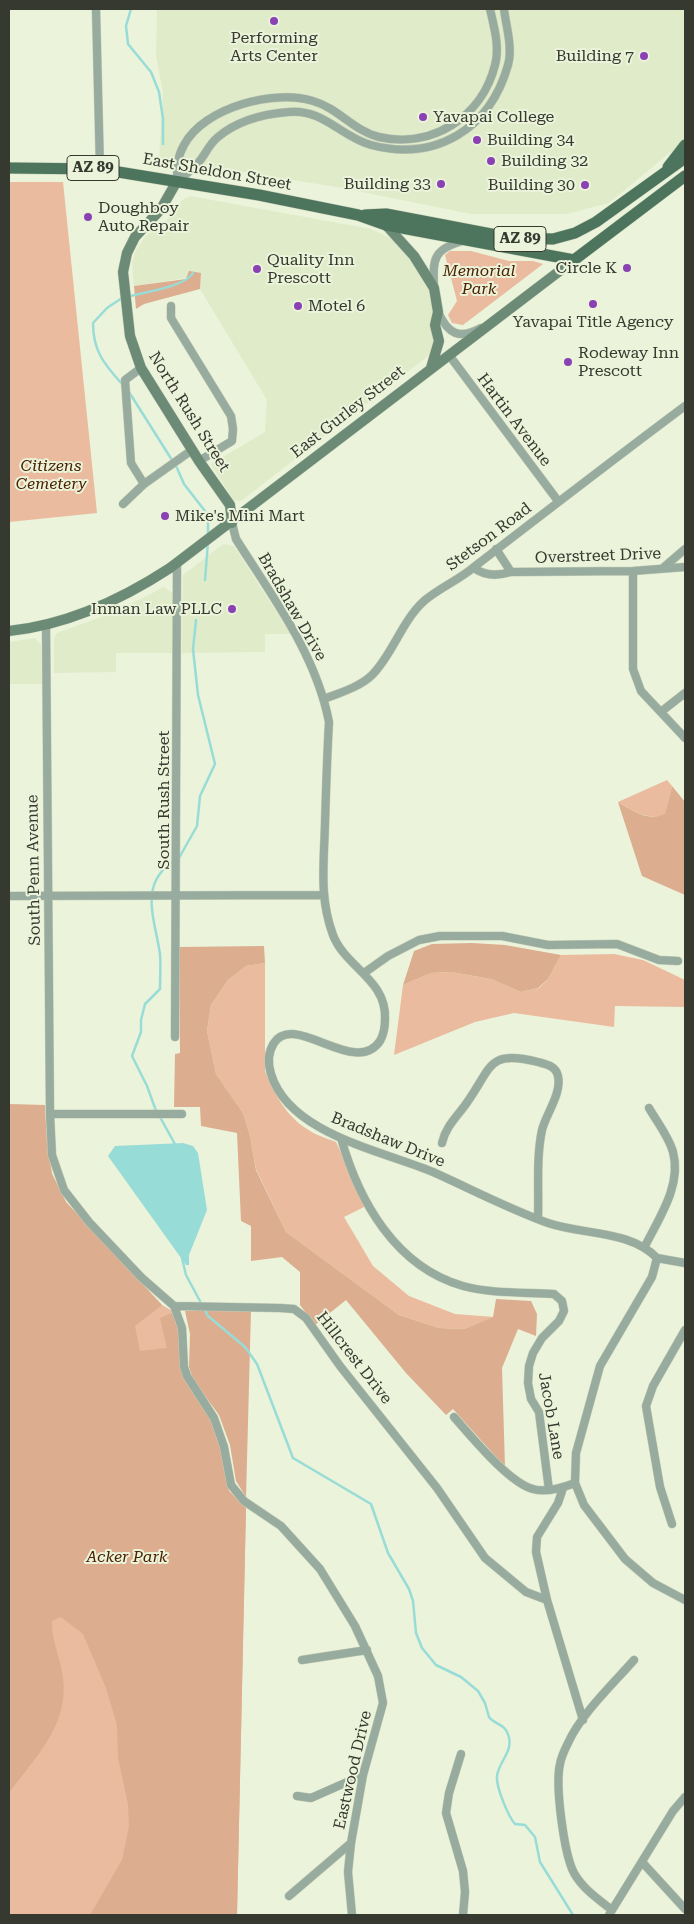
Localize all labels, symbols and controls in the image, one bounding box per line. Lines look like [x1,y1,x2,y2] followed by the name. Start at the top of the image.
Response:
[268,15,280,27] marker: Performing Arts Center
[230,28,318,66] place label: Performing Arts Center
[556,46,634,66] place label: Building 7
[638,50,650,62] marker: Building 7
[433,107,554,127] place label: Yavapai College
[417,111,429,123] marker: Yavapai College
[487,130,574,150] place label: Building 34
[471,134,483,146] marker: Building 34
[141,149,293,195] street label: East Sheldon Street
[501,151,588,171] place label: Building 32
[485,155,497,167] marker: Building 32
[67,156,119,180] road number: AZ 89
[344,174,431,194] place label: Building 33
[488,175,575,195] place label: Building 30
[435,178,447,190] marker: Building 33
[579,179,591,191] marker: Building 30
[98,198,189,236] place label: Doughboy Auto Repair
[82,211,94,223] marker: Doughboy Auto Repair
[494,226,546,252] road number: AZ 89
[267,250,355,288] place label: Quality Inn Prescott
[555,258,617,278] place label: Circle K
[443,261,515,299] park label: Memorial Park
[621,262,633,274] marker: Circle K
[251,263,263,275] marker: Quality Inn Prescott
[308,296,365,316] place label: Motel 6
[587,298,599,310] marker: Yavapai Title Agency
[292,300,304,312] marker: Motel 6
[513,312,673,332] place label: Yavapai Title Agency
[578,343,679,381] place label: Rodeway Inn Prescott
[144,348,234,476] street label: North Rush Street
[562,356,574,368] marker: Rodeway Inn Prescott
[287,362,409,462] street label: East Gurley Street
[473,370,555,470] street label: Hartin Avenue
[16,456,86,494] park label: Citizens Cemetery
[443,499,535,575] street label: Stetson Road
[175,506,305,526] place label: Mike's Mini Mart
[159,510,171,522] marker: Mike's Mini Mart
[534,544,662,568] street label: Overstreet Drive
[253,550,331,664] street label: Bradshaw Drive
[91,599,222,619] place label: Inman Law PLLC
[226,603,238,615] marker: Inman Law PLLC
[154,730,174,870] street label: South Rush Street
[23,794,45,946] street label: South Penn Avenue
[328,1108,448,1172] street label: Bradshaw Drive
[312,1308,396,1408] street label: Hillcrest Drive
[534,1371,568,1461] street label: Jacob Lane
[87,1547,167,1567] park label: Acker Park
[330,1709,376,1831] street label: Eastwood Drive

